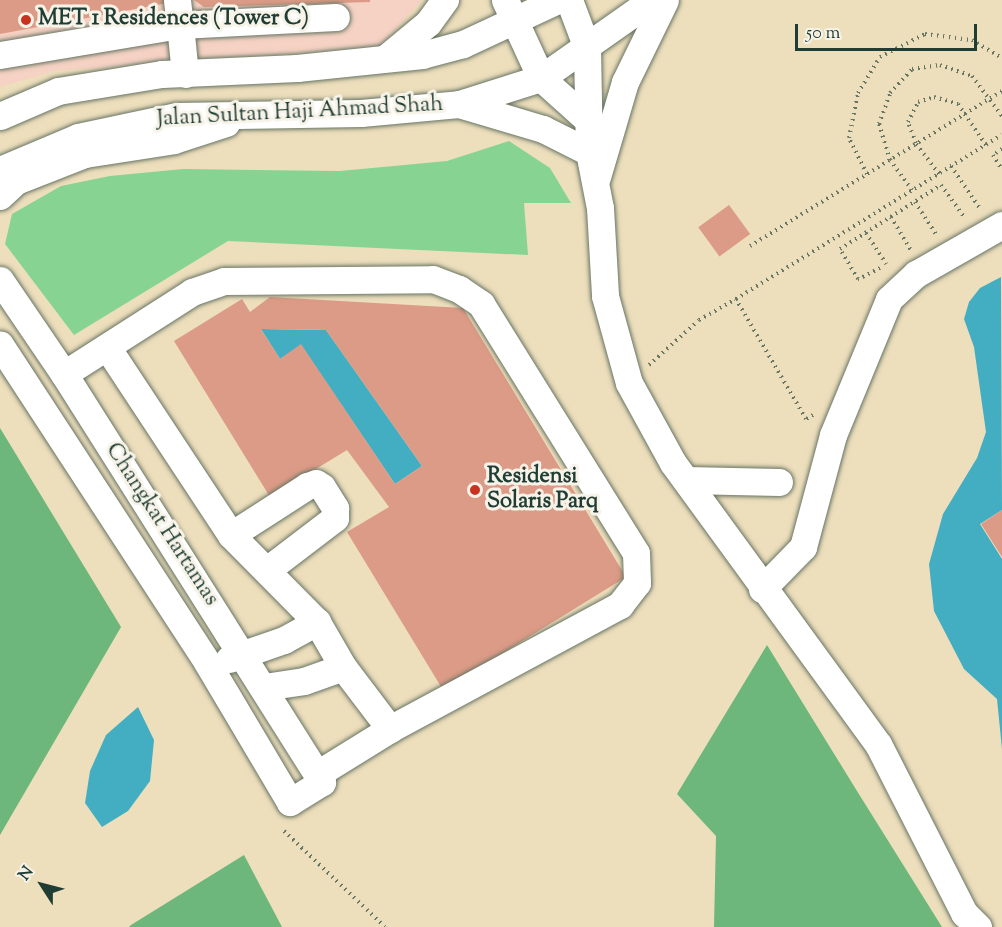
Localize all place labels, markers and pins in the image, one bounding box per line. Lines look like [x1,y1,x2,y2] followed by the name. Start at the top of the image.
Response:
[38,7,309,33] place label: MET 1 Residences (Tower C)
[19,13,33,27] marker: MET 1 Residences (Tower C)
[487,464,598,516] place label: Residensi Solaris Parq
[468,483,482,497] marker: Residensi Solaris Parq

